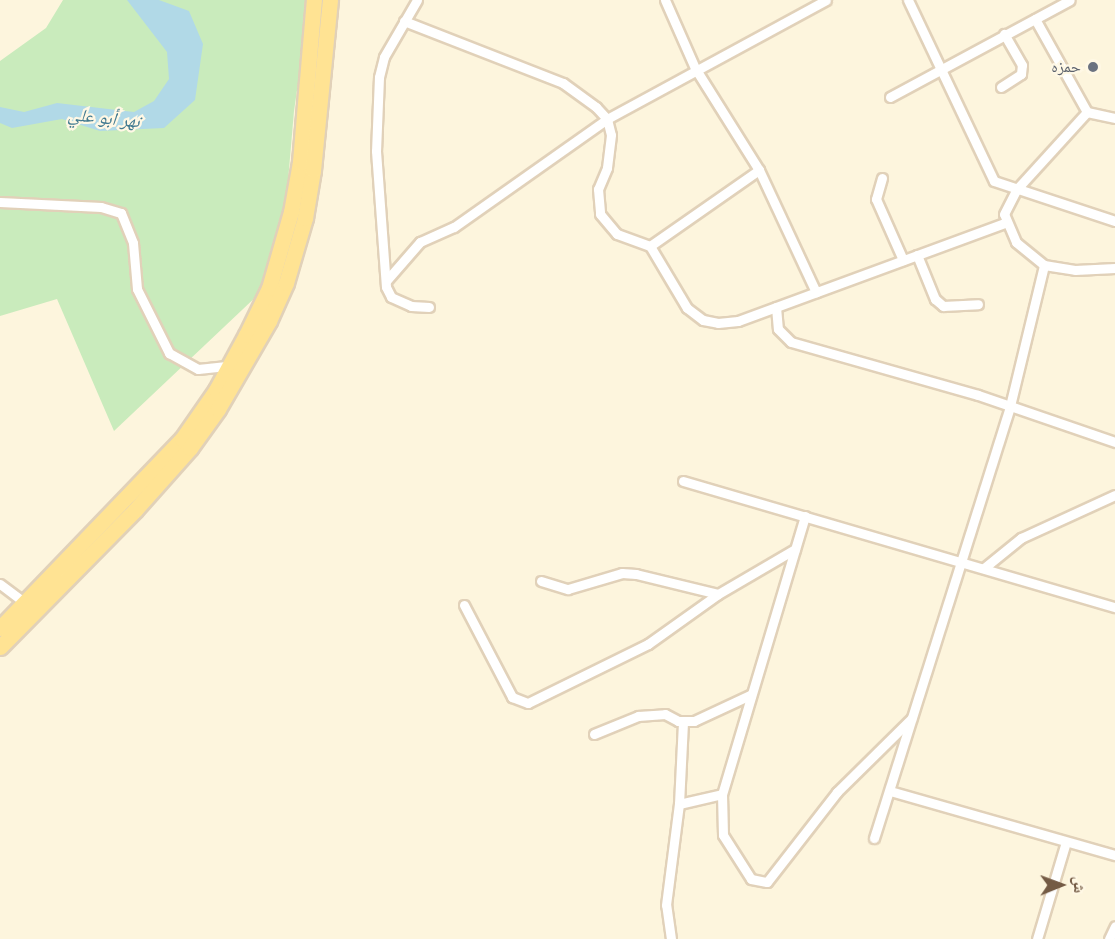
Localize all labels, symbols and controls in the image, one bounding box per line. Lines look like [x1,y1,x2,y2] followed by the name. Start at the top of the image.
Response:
[1051,57,1081,77] place label: حمزه
[1086,60,1100,74] marker: حمزه
[67,103,141,133] water label: نهر أبو علي
[1031,855,1091,915] north arrow
[1070,876,1089,893] text: ش

